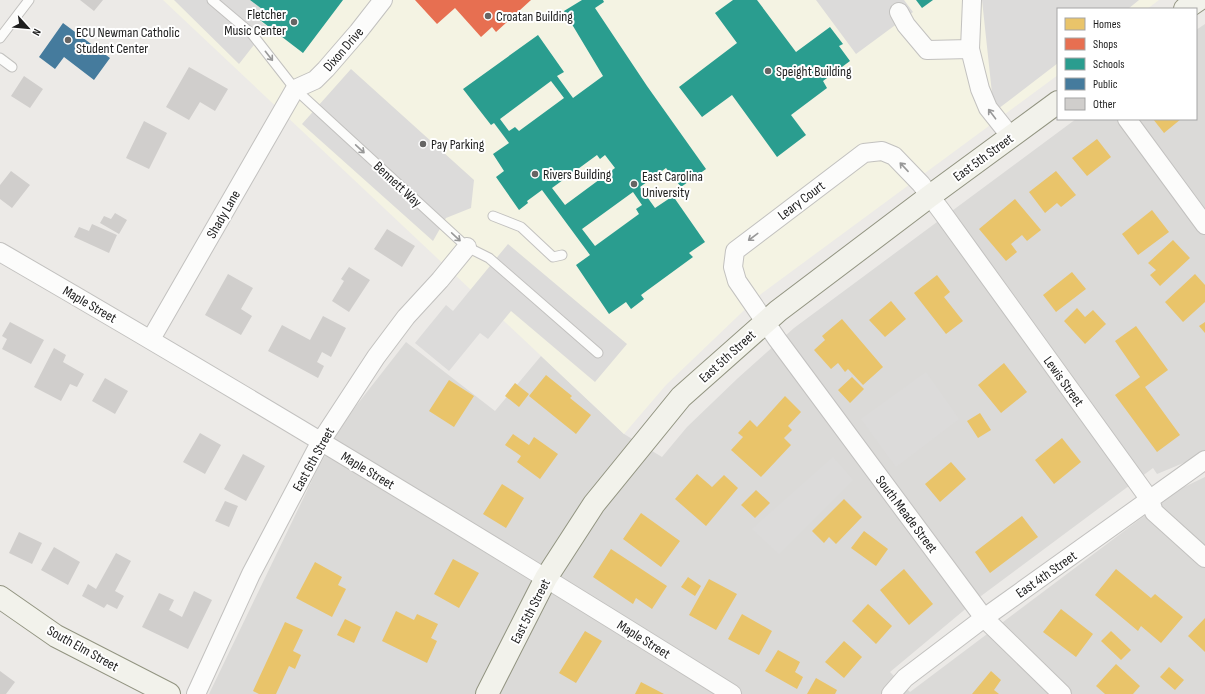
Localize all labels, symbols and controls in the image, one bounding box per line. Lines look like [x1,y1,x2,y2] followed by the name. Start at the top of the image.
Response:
[224,6,286,39] place label: Fletcher Music Center
[8,8,48,48] north arrow
[496,8,573,25] place label: Croatan Building
[1057,8,1197,120] legend
[483,11,493,21] marker: Croatan Building
[289,17,299,27] marker: Fletcher Music Center
[1093,17,1121,32] text: Homes
[76,24,180,57] place label: ECU Newman Catholic Student Center
[320,24,367,75] street label: Dixon Drive
[29,27,44,38] text: N
[63,35,73,45] marker: ECU Newman Catholic Student Center
[1093,37,1118,52] text: Shops
[265,51,274,62] one-way arrow
[1093,57,1125,72] text: Schools
[776,63,852,80] place label: Speight Building
[763,66,773,76] marker: Speight Building
[1093,77,1118,92] text: Public
[1093,97,1117,112] text: Other
[988,109,997,120] one-way arrow
[950,130,1017,185] street label: East 5th Street
[431,136,485,153] place label: Pay Parking
[418,139,428,149] marker: Pay Parking
[355,144,365,154] one-way arrow
[370,158,426,211] street label: Bennett Way
[900,161,909,172] one-way arrow
[543,166,612,183] place label: Rivers Building
[642,168,703,201] place label: East Carolina University
[530,169,540,179] marker: Rivers Building
[774,177,828,224] street label: Leary Court
[629,179,639,189] marker: East Carolina University
[203,187,244,241] street label: Shady Lane
[451,232,461,242] one-way arrow
[748,233,759,241] one-way arrow
[60,282,120,327] street label: Maple Street
[696,327,759,386] street label: East 5th Street
[1040,353,1087,410] street label: Lewis Street
[289,424,338,494] street label: East 6th Street
[338,448,398,493] street label: Maple Street
[872,472,941,556] street label: South Meade Street
[1013,547,1080,602] street label: East 4th Street
[507,576,554,646] street label: East 5th Street
[614,616,673,662] street label: Maple Street
[44,622,122,675] street label: South Elm Street

